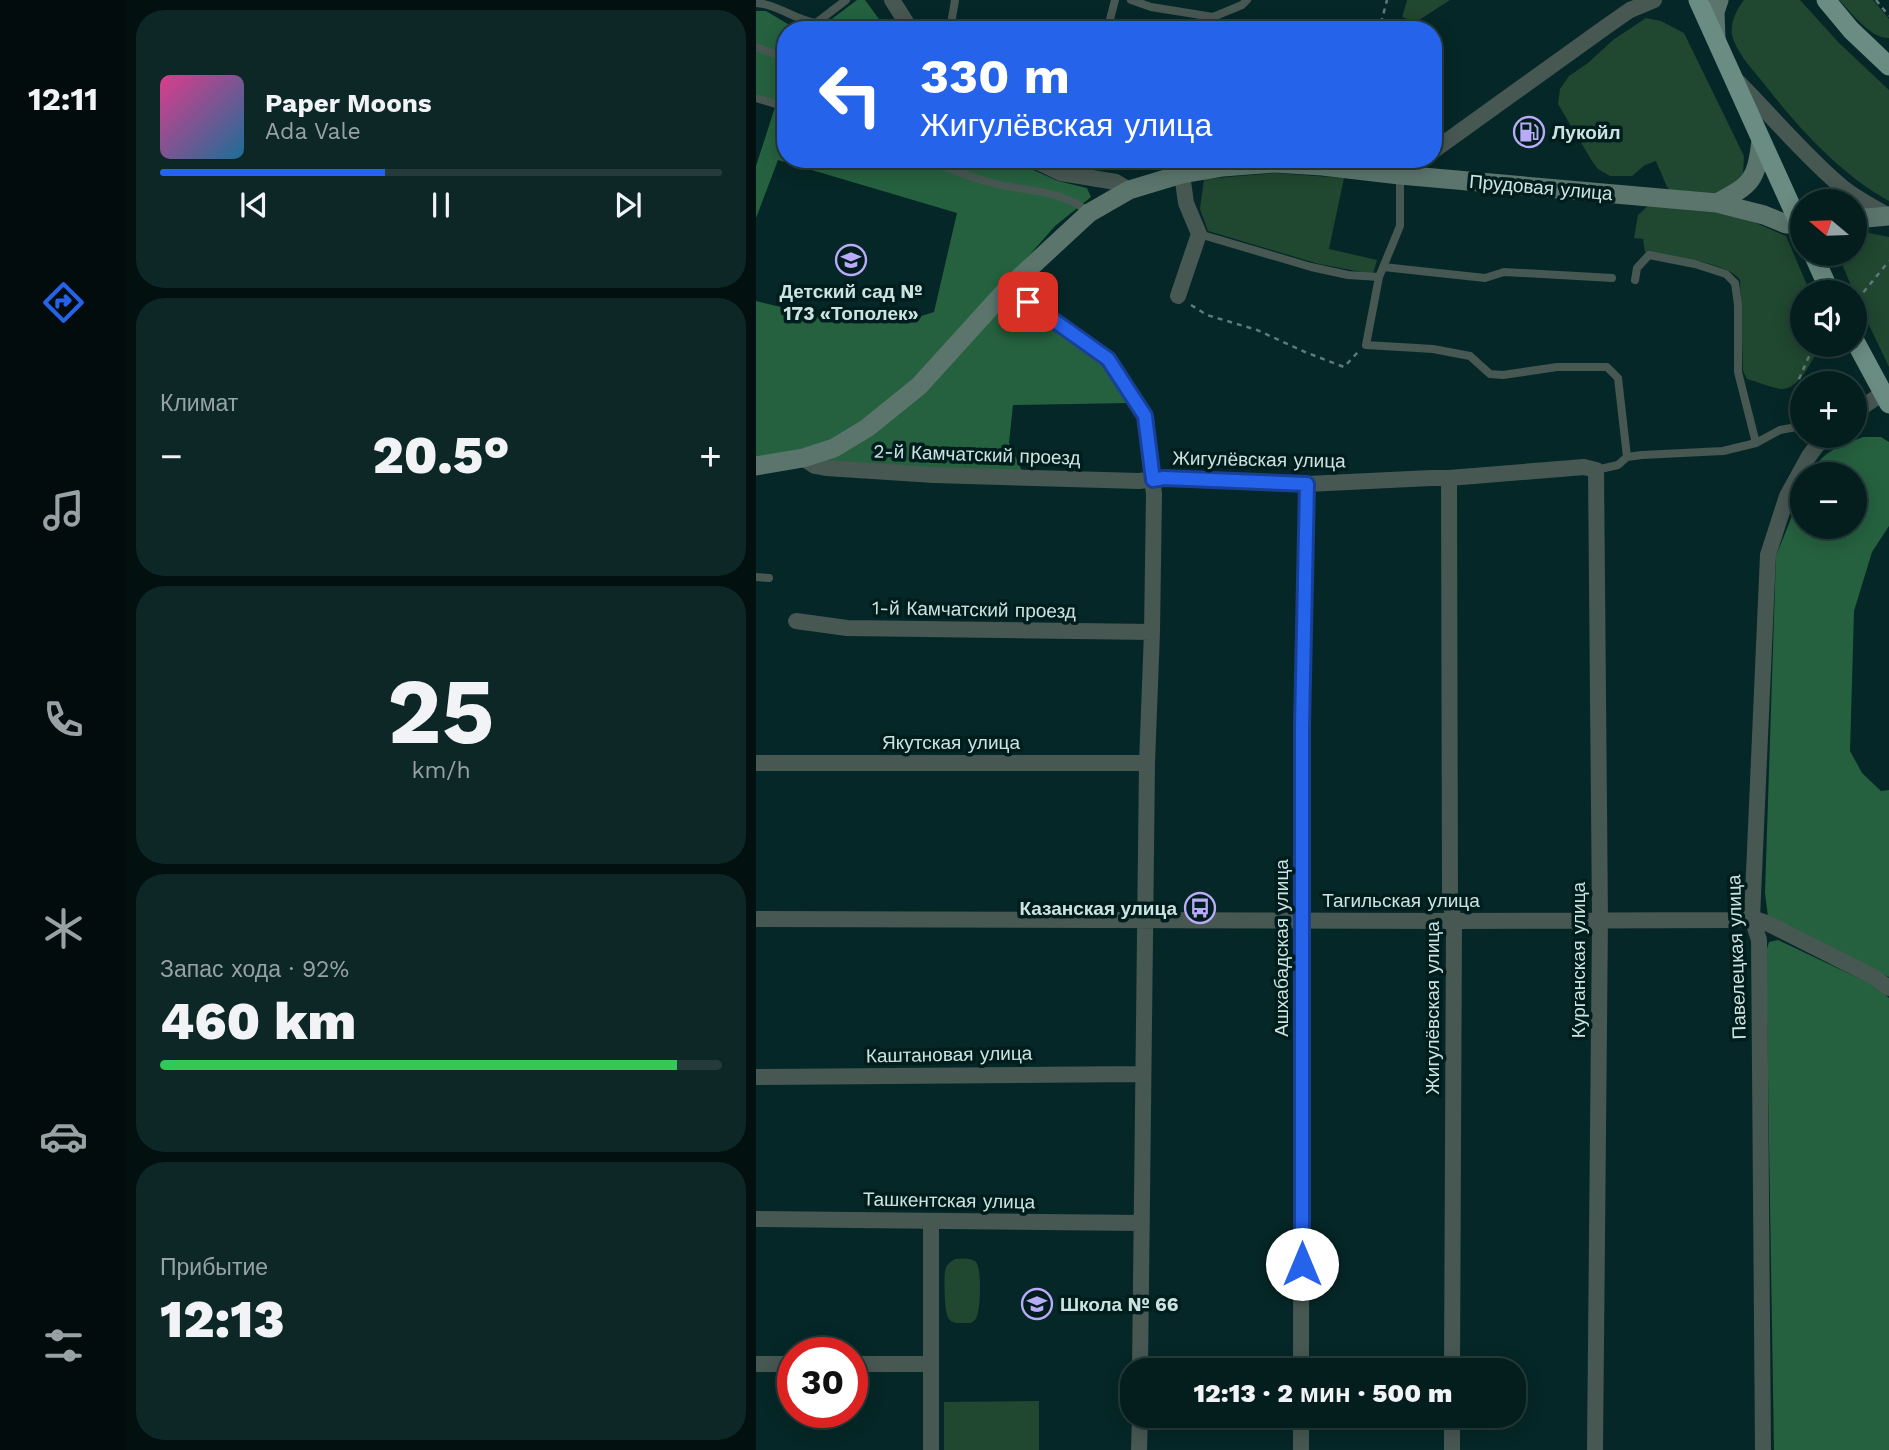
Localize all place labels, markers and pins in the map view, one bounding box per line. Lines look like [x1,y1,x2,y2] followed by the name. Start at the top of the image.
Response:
[1512,115,1546,149] fuel station icon: Лукойл
[1552,121,1621,144] place label: Лукойл
[834,243,868,277] school or university icon: Детский сад № 173 «Тополек»
[998,272,1058,332] pin
[780,280,923,325] place label: Детский сад № 173 «Тополек»
[1183,891,1217,925] bus stop icon: Казанская улица
[1019,897,1177,920] place label: Казанская улица
[1020,1287,1054,1321] school or university icon: Школа № 66
[1060,1293,1179,1316] place label: Школа № 66

